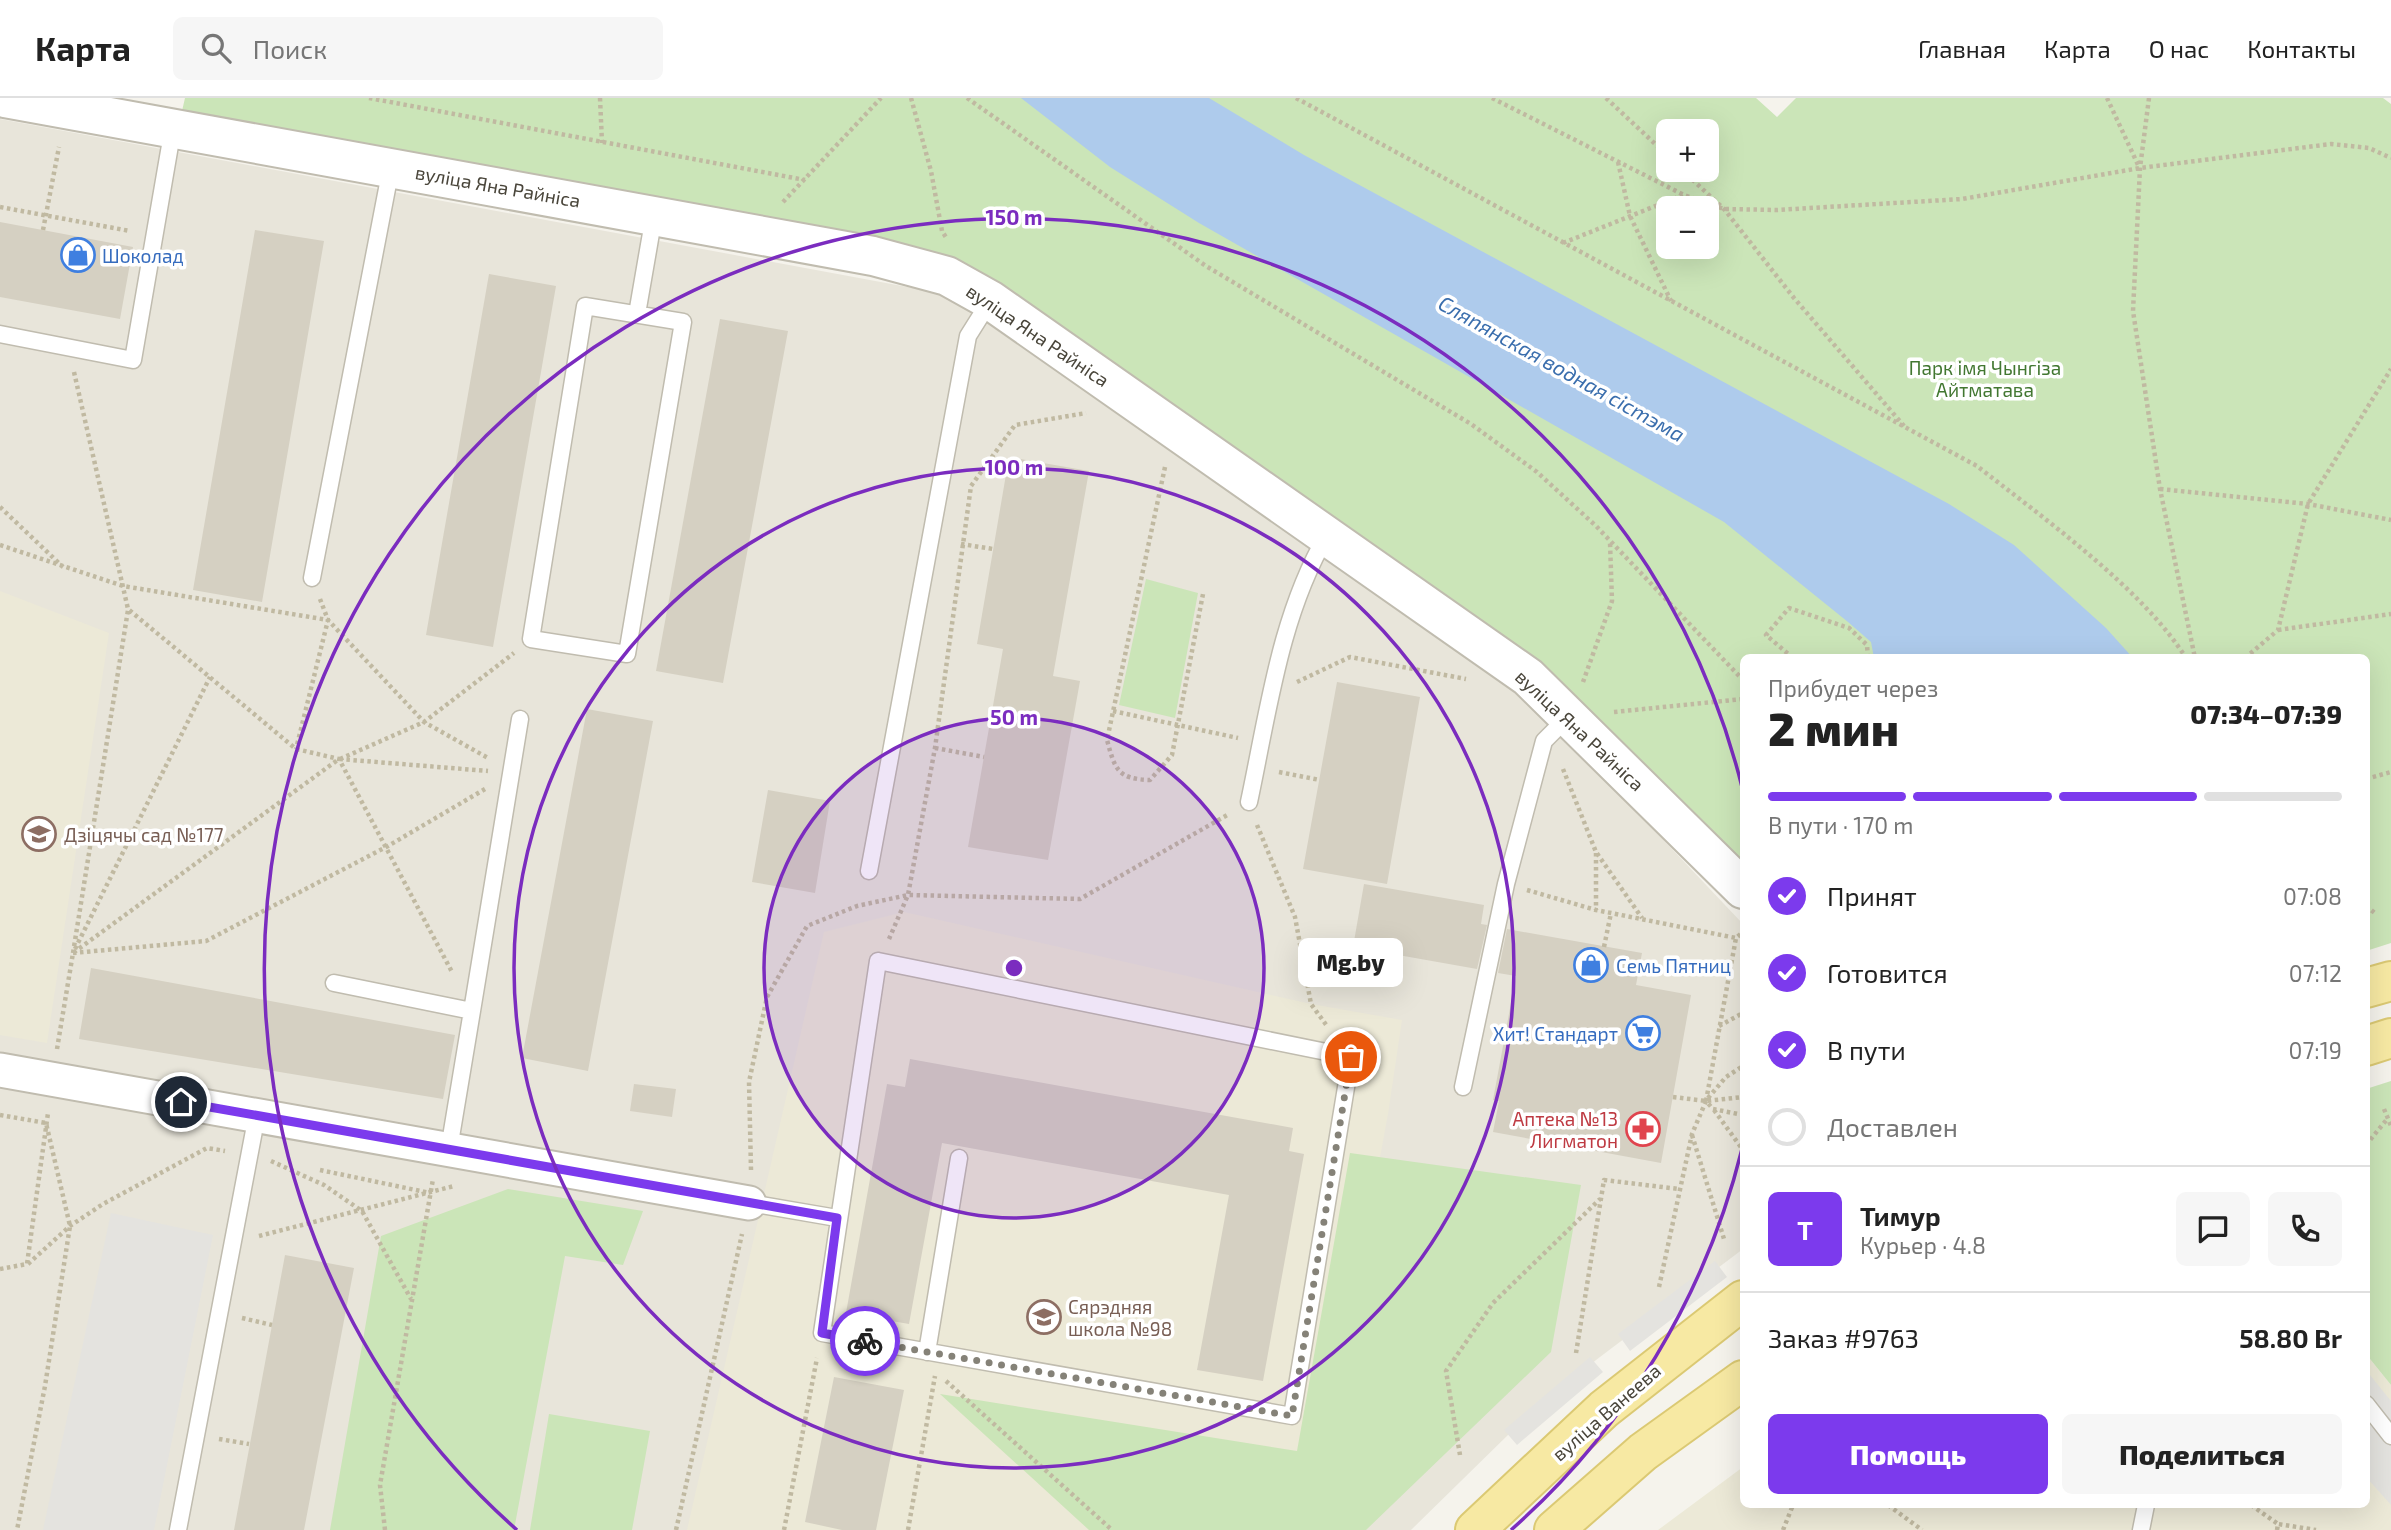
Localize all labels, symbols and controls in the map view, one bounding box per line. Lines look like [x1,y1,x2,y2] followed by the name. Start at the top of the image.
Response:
[173,17,663,80] search box
[35,28,131,68] text: Карта
[197,29,235,67] icon: search
[253,33,327,64] text: Поиск
[1918,34,2006,63] text: Главная
[2044,34,2111,63] text: Карта
[2149,34,2209,63] text: О нас
[2247,34,2356,63] text: Контакты
[1656,119,1719,259] map controls
[1656,119,1719,182] button: +
[413,160,582,213] street label: вуліца Яна Райніса
[1656,196,1719,259] button: −
[986,204,1042,229] text: 150 m
[59,236,97,274] shop icon: Шоколад
[102,244,184,267] place label: Шоколад
[962,279,1114,392] street label: вуліца Яна Райніса
[1434,290,1690,446] water label: Сляпянская водная сістэма
[1909,356,2061,401] park label: Парк імя Чынгіза Айтматава
[985,454,1043,479] text: 100 m
[1510,665,1649,796] street label: вуліца Яна Райніса
[1768,674,1938,702] text: Прибудет через
[2190,698,2342,729] text: 07:34–07:39
[1768,700,1899,755] text: 2 мин
[990,704,1038,729] text: 50 m
[1768,811,1913,839] text: В пути · 170 m
[20,815,58,853] school or university icon: Дзіцячы сад №177
[64,823,224,846] place label: Дзіцячы сад №177
[1768,877,1806,915] icon: check
[1827,880,1917,911] text: Принят
[2283,882,2342,910] text: 07:08
[1298,938,1404,987] callout: Mg.by
[1572,946,1610,984] shop icon: Семь Пятниц
[1316,948,1385,976] text: Mg.by
[1616,954,1731,977] place label: Семь Пятниц
[1768,954,1806,992] icon: check
[1002,956,1026,980] centre of rings
[1827,957,1948,988] text: Готовится
[2289,959,2342,987] text: 07:12
[1624,1014,1662,1052] supermarket icon: Хит! Стандарт
[1493,1022,1618,1045] place label: Хит! Стандарт
[1321,1027,1381,1087] pin
[1768,1031,1806,1069] icon: check
[1827,1034,1906,1065] text: В пути
[2289,1036,2342,1064] text: 07:19
[1332,1038,1370,1076] icon: bag
[151,1072,211,1132] pin
[162,1083,200,1121] icon: home
[1513,1107,1618,1152] place label: Аптека №13 Лигматон
[1624,1110,1662,1148] pharmacy icon: Аптека №13 Лигматон
[1827,1111,1958,1142] text: Доставлен
[2176,1192,2250,1266] button: chat
[2268,1192,2342,1266] button: phone
[1860,1200,1941,1231] text: Тимур
[1797,1214,1813,1245] text: Т
[1860,1231,1986,1259] text: Курьер · 4.8
[1068,1295,1172,1340] place label: Сярэдняя школа №98
[1025,1298,1063,1336] school or university icon: Сярэдняя школа №98
[830,1306,900,1376] courier
[846,1322,884,1360] icon: bike
[1768,1322,1919,1353] text: Заказ #9763
[2239,1322,2342,1353] text: 58.80 Br
[1547,1359,1666,1466] street label: вуліца Ванеева
[1768,1414,2048,1494] button: Помощь
[2062,1414,2342,1494] button: Поделиться

